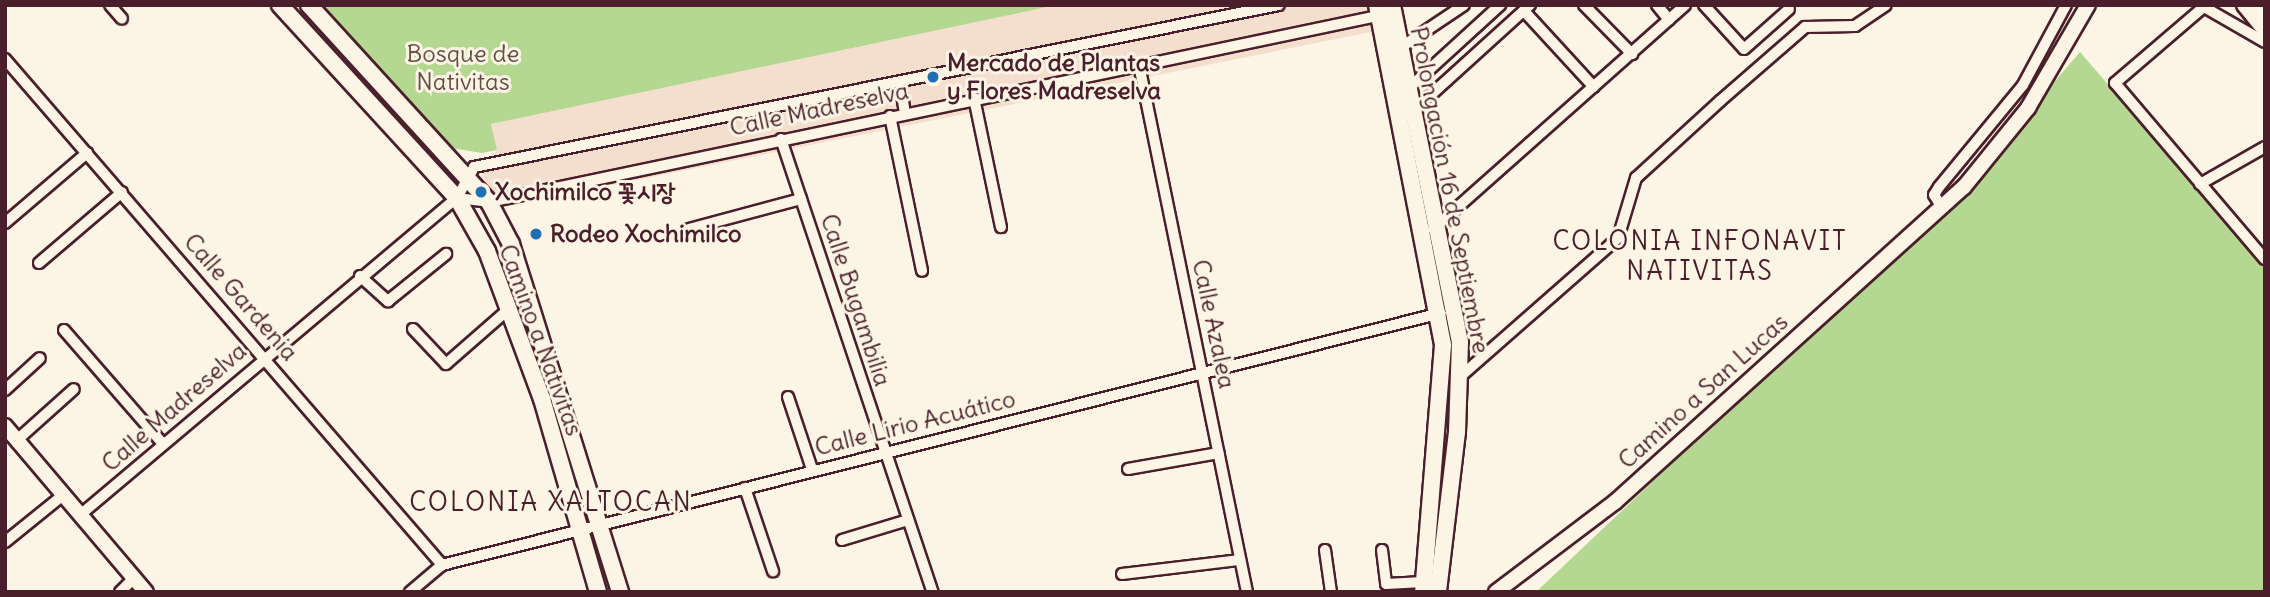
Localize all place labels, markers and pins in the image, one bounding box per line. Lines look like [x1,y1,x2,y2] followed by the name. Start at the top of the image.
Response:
[947,49,1161,105] place label: Mercado de Plantas y Flores Madreselva
[925,69,941,85] marker: Mercado de Plantas y Flores Madreselva
[495,178,676,206] place label: Xochimilco 꽃시장
[473,184,489,200] marker: Xochimilco 꽃시장
[550,220,742,248] place label: Rodeo Xochimilco
[528,226,544,242] marker: Rodeo Xochimilco

